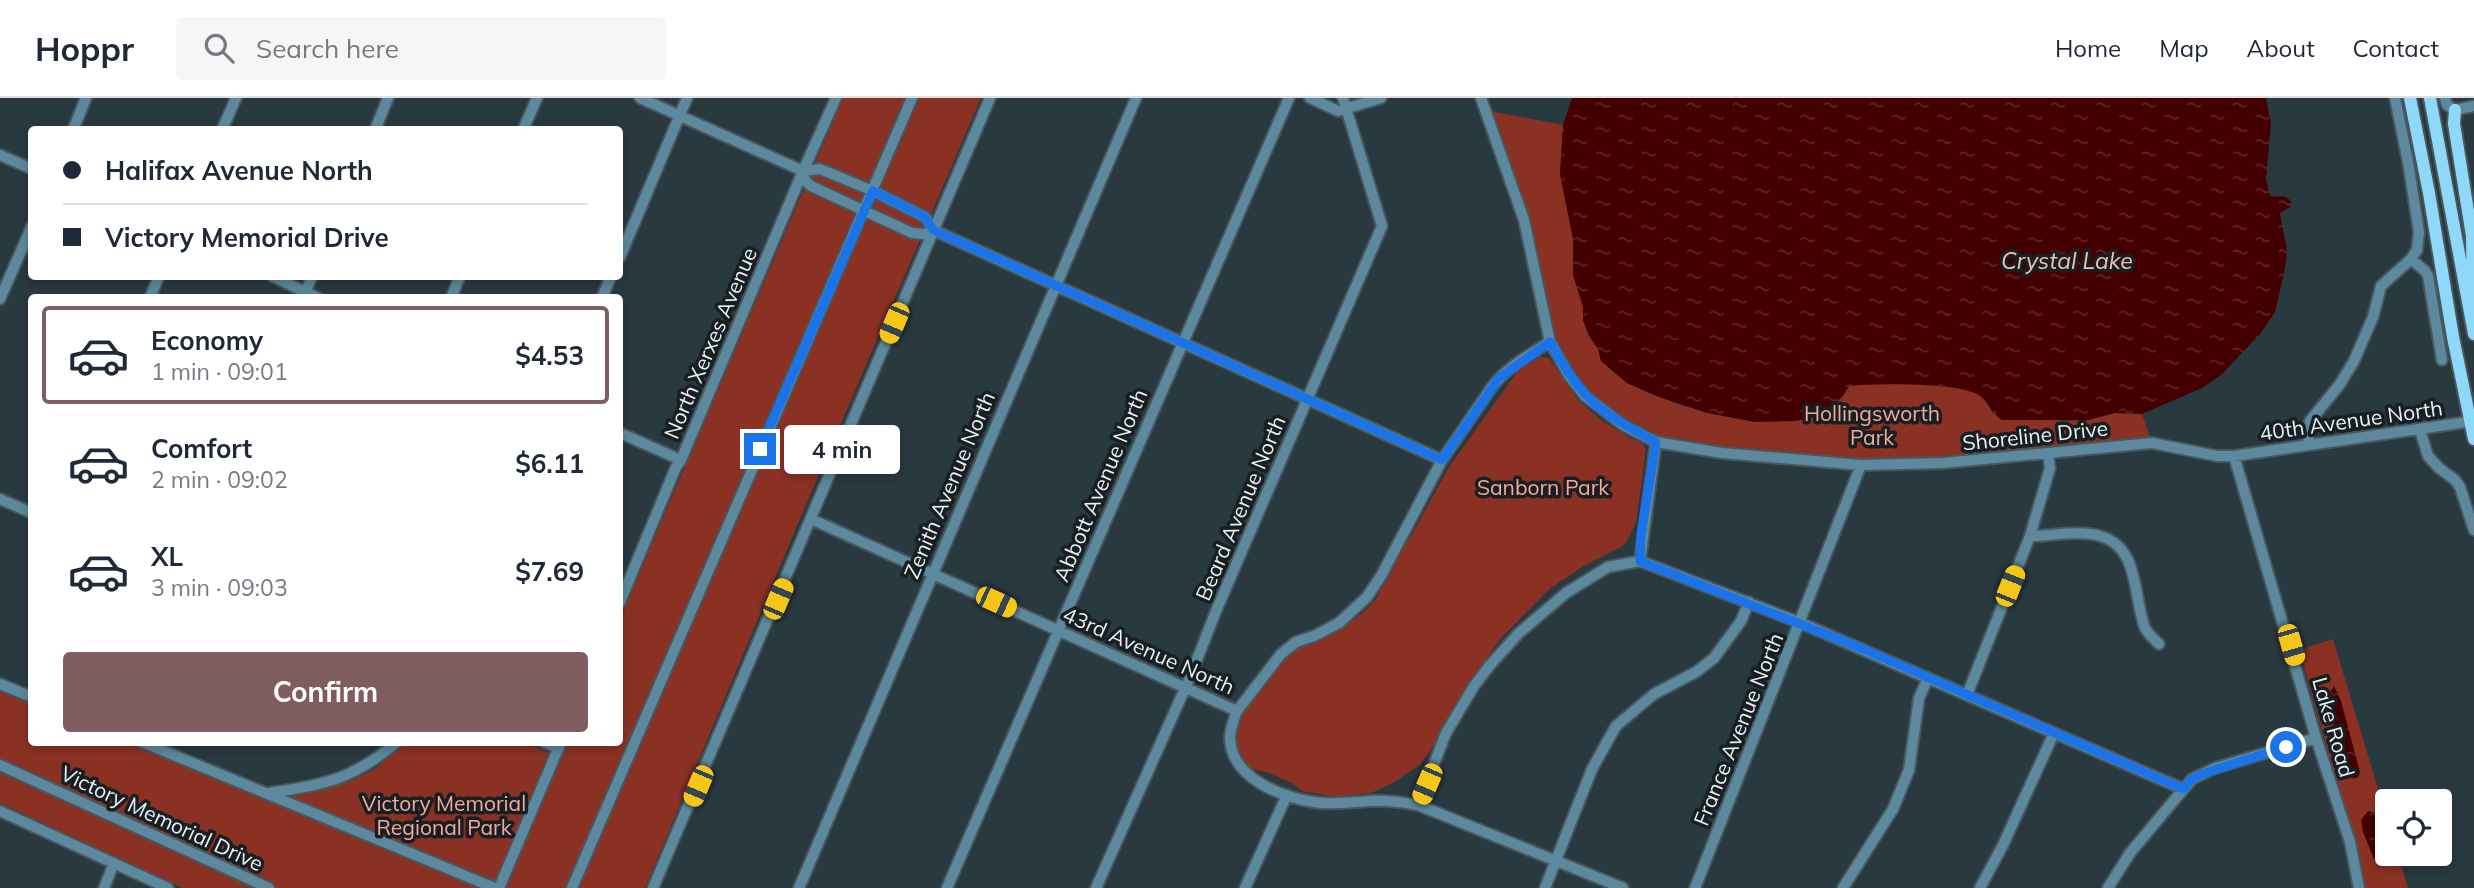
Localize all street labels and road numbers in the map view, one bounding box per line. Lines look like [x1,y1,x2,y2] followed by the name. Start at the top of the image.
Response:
[658,243,762,443] street label: North Xerxes Avenue
[1048,385,1152,585] street label: Abbott Avenue North
[898,388,1000,582] street label: Zenith Avenue North
[2258,394,2444,446] street label: 40th Avenue North
[1189,412,1291,604] street label: Beard Avenue North
[1961,414,2109,456] street label: Shoreline Drive
[1059,601,1239,699] street label: 43rd Avenue North
[1688,629,1788,829] street label: France Avenue North
[2307,674,2361,780] street label: Lake Road
[57,760,267,876] street label: Victory Memorial Drive

